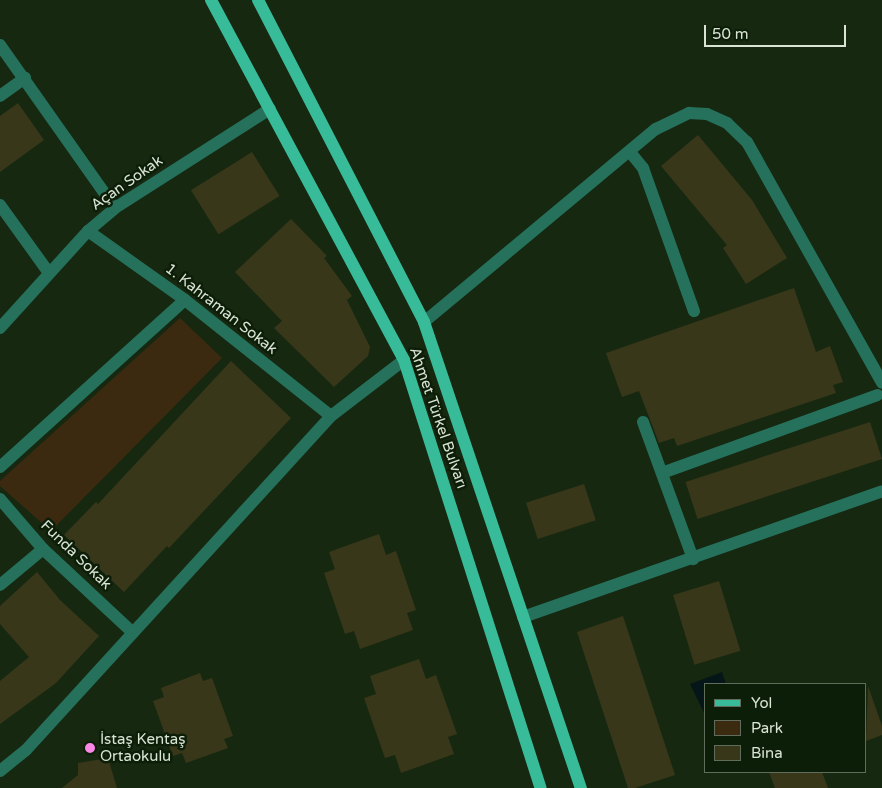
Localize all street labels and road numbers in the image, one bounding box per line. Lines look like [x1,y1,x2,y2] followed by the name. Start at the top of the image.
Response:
[88,152,166,214] street label: Açan Sokak
[161,260,281,358] street label: 1. Kahraman Sokak
[405,345,471,491] street label: Ahmet Türkel Bulvarı
[37,517,115,593] street label: Funda Sokak

